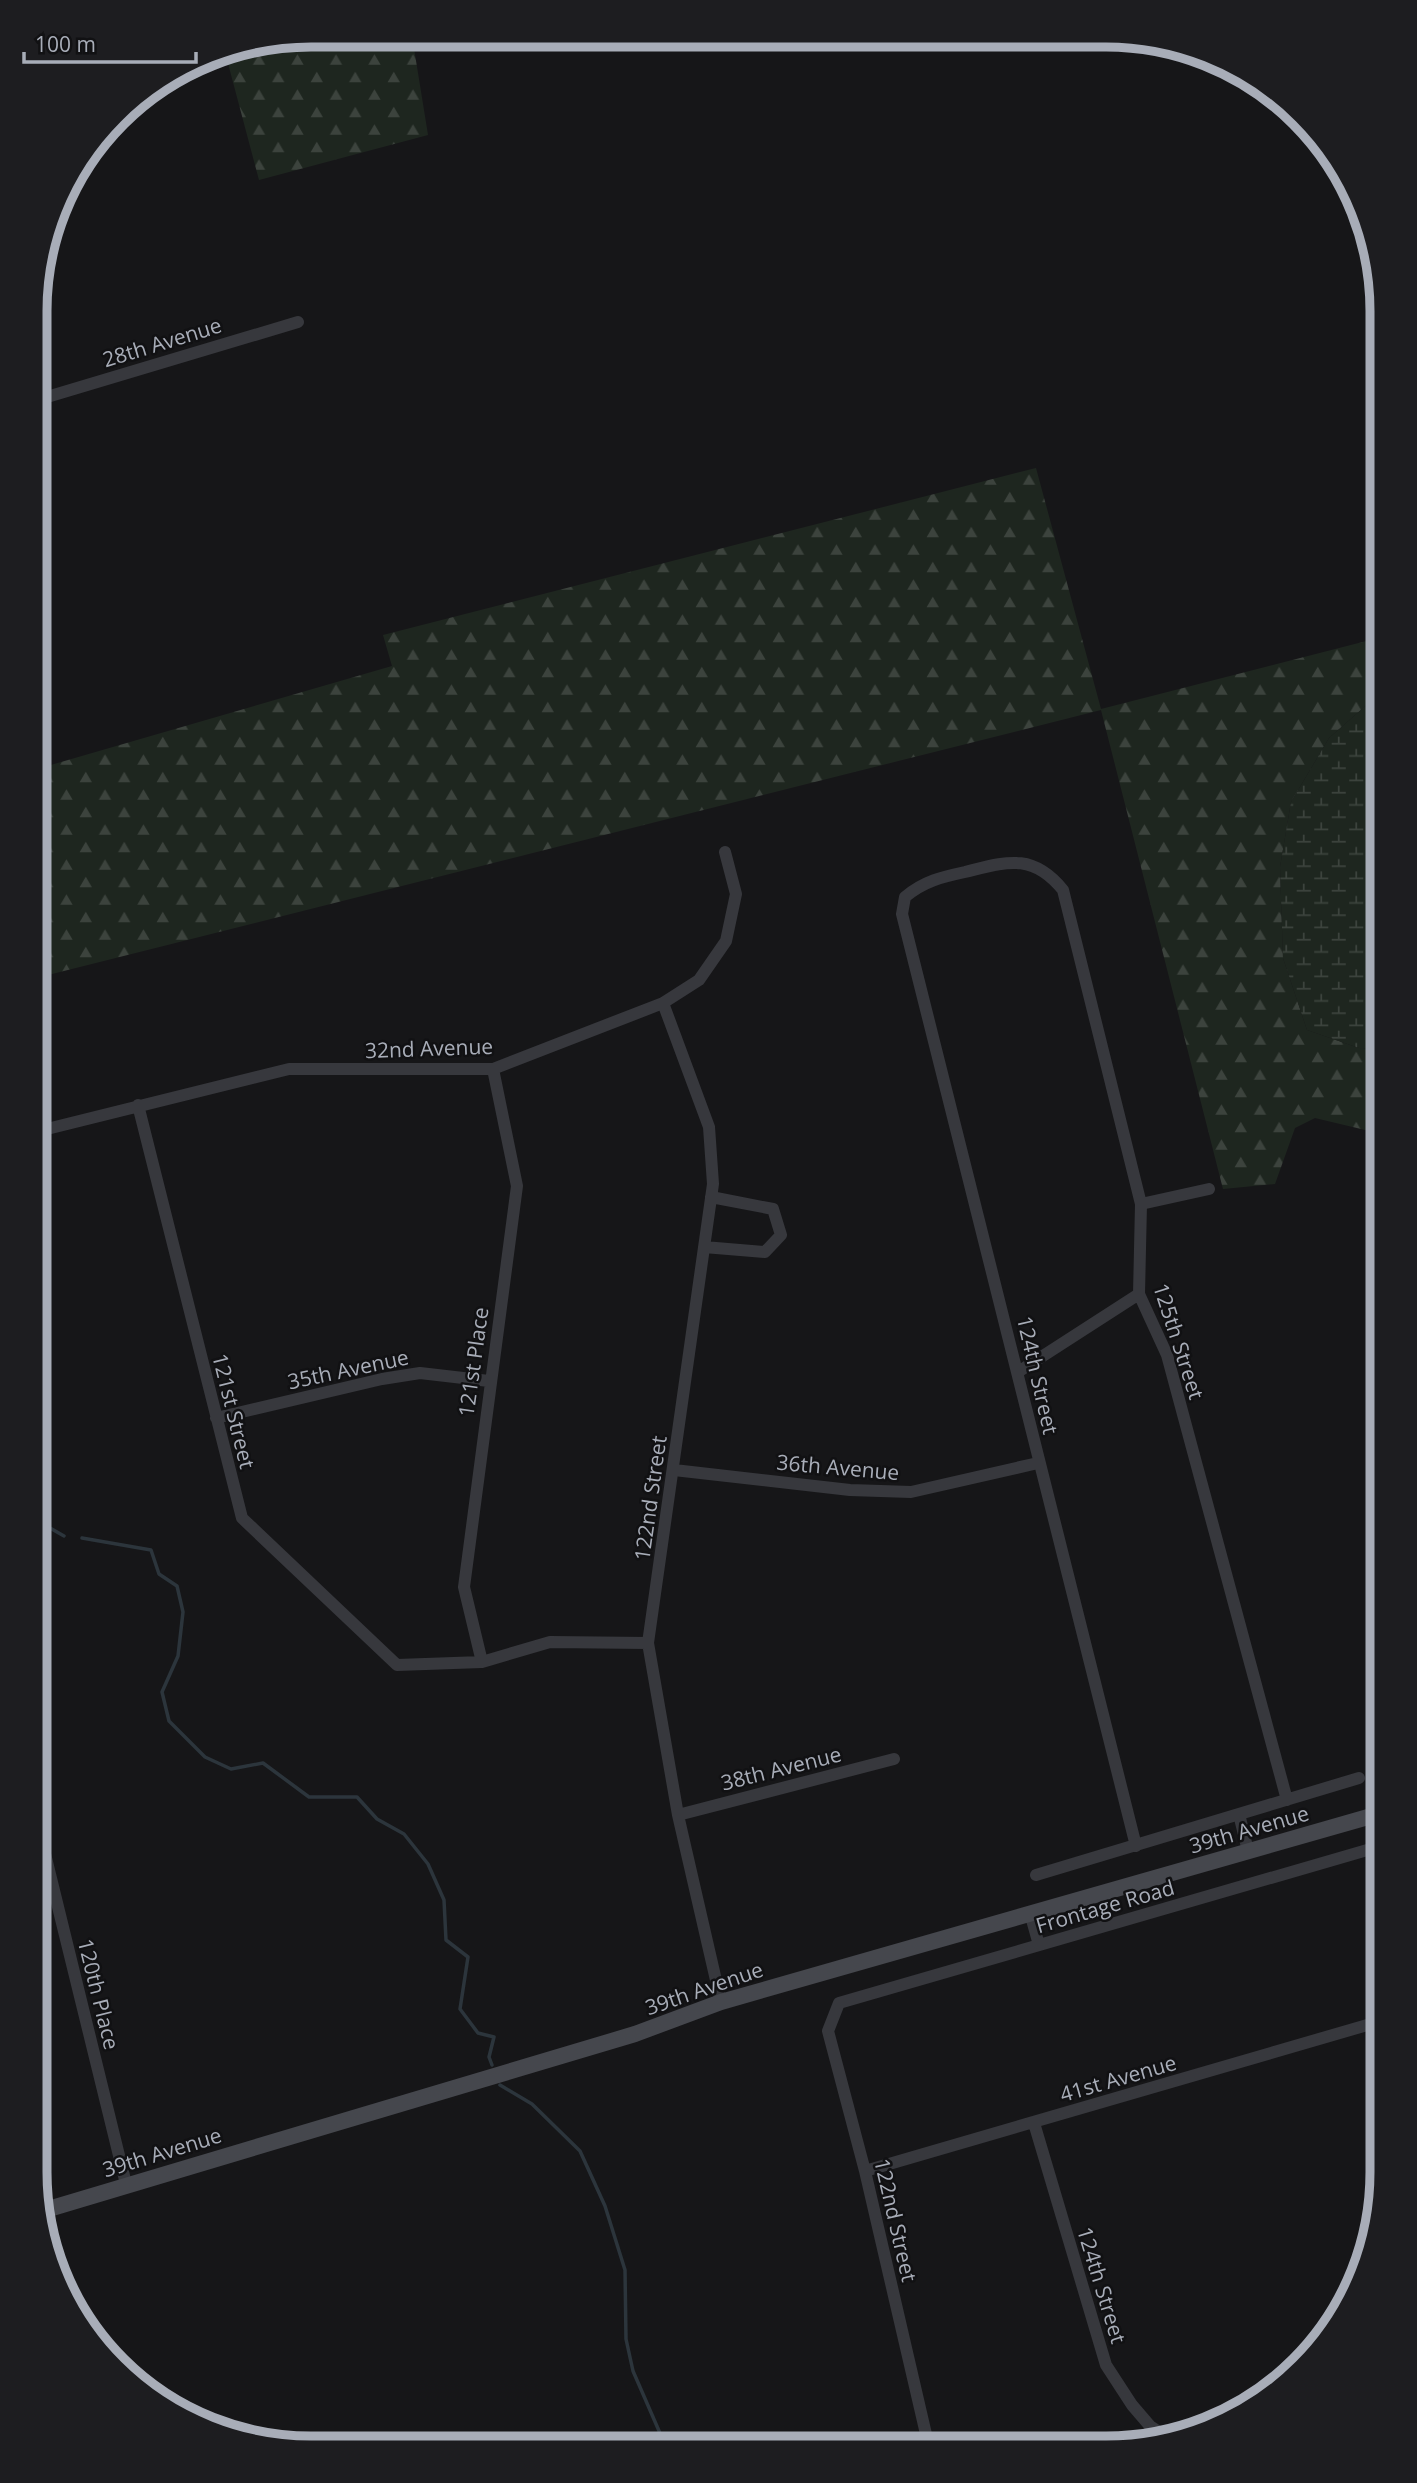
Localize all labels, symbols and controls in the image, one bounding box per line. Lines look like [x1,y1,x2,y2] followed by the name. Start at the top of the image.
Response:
[24,21,196,65] scale bar
[35,30,96,58] text: 100 m
[99,311,225,373] street label: 28th Avenue
[364,1032,494,1064] street label: 32nd Avenue
[1147,1279,1211,1403] street label: 125th Street
[451,1305,495,1419] street label: 121st Place
[1011,1313,1065,1437] street label: 124th Street
[285,1343,411,1395] street label: 35th Avenue
[206,1351,262,1471] street label: 121st Street
[627,1434,673,1562] street label: 122nd Street
[776,1448,900,1486] street label: 36th Avenue
[718,1740,844,1796] street label: 38th Avenue
[1186,1799,1312,1859] street label: 39th Avenue
[1032,1873,1178,1939] street label: Frontage Road
[72,1936,126,2052] street label: 120th Place
[641,1955,767,2021] street label: 39th Avenue
[1056,2048,1180,2108] street label: 41st Avenue
[99,2121,225,2183] street label: 39th Avenue
[868,2156,924,2284] street label: 122nd Street
[1071,2223,1133,2347] street label: 124th Street

